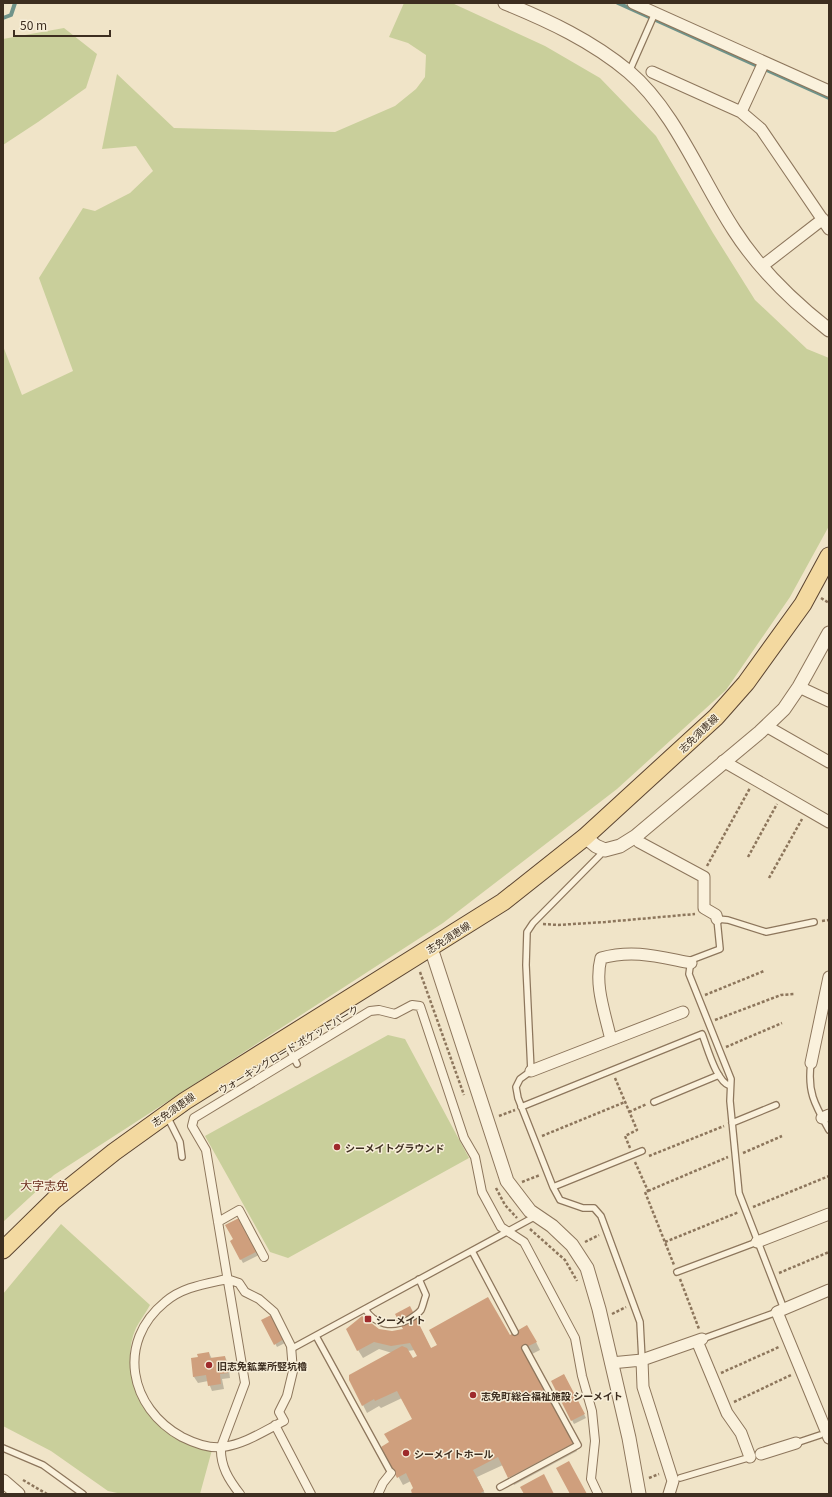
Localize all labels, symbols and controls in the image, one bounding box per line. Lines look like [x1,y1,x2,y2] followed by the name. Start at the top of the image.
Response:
[14,12,110,38] scale bar
[20,16,47,33] text: 50 m
[675,710,721,756] street label: 志免須恵線
[423,917,473,957] street label: 志免須恵線
[215,1001,361,1097] street label: ウォーキングロード ポケットパーク
[148,1089,198,1129] street label: 志免須恵線
[345,1140,445,1155] place label: シーメイトグラウンド
[332,1142,342,1152] marker: シーメイトグラウンド
[20,1176,68,1193] district label: 大字志免
[376,1312,426,1327] place label: シーメイト
[363,1314,373,1324] marker: シーメイト
[217,1358,307,1373] place label: 旧志免鉱業所竪坑櫓
[204,1360,214,1370] marker: 旧志免鉱業所竪坑櫓
[481,1388,623,1403] place label: 志免町総合福祉施設 シーメイト
[468,1390,478,1400] marker: 志免町総合福祉施設 シーメイト
[414,1446,494,1461] place label: シーメイトホール
[401,1448,411,1458] marker: シーメイトホール

